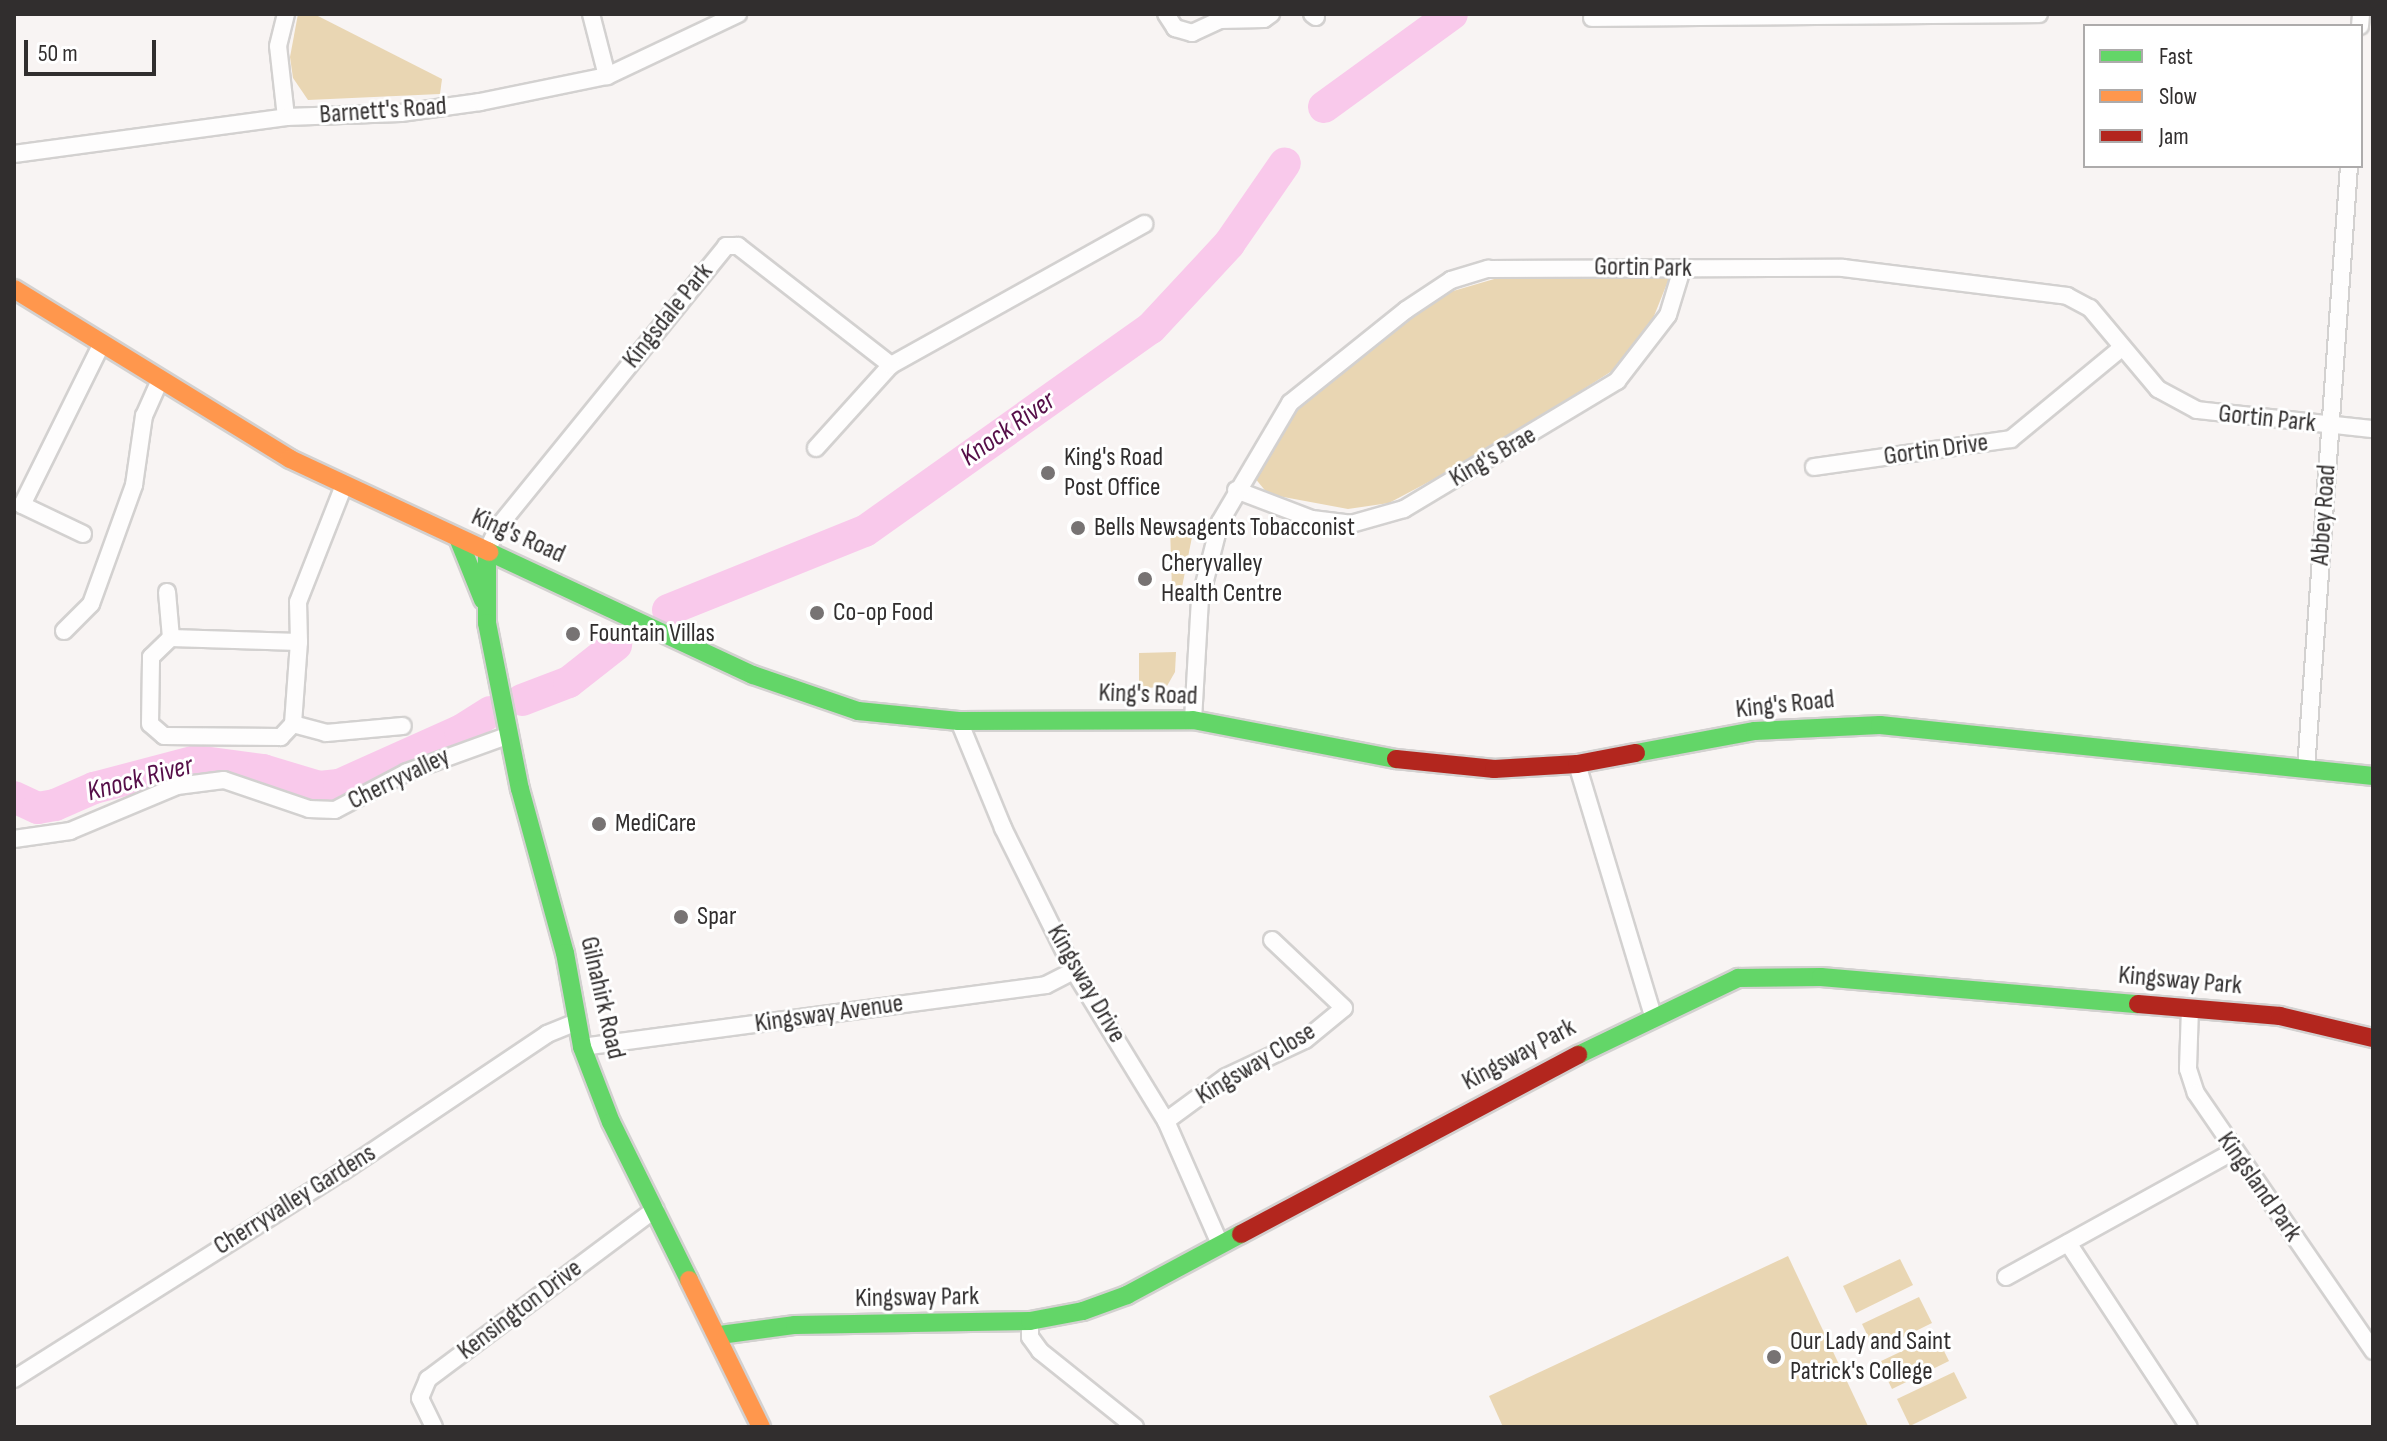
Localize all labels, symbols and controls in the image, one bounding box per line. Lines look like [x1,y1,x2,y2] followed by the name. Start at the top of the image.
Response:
[28,24,160,74] scale bar
[2083,24,2363,168] legend
[38,39,78,68] text: 50 m
[2159,42,2193,71] text: Fast
[2159,82,2197,111] text: Slow
[318,91,448,131] street label: Barnett's Road
[2159,122,2189,151] text: Jam
[1594,252,1692,284] street label: Gortin Park
[616,257,720,375] street label: Kingsdale Park
[954,384,1062,474] water label: Knock River
[2217,398,2317,440] street label: Gortin Park
[1444,420,1542,494] street label: King's Brae
[1882,427,1990,473] street label: Gortin Drive
[1064,442,1163,504] place label: King's Road Post Office
[1039,464,1057,482] marker: King's Road Post Office
[2305,464,2343,566] street label: Abbey Road
[466,502,570,570] street label: King's Road
[1094,512,1355,544] place label: Bells Newsagents Tobacconist
[1069,519,1087,537] marker: Bells Newsagents Tobacconist
[1161,548,1282,610] place label: Cheryvalley Health Centre
[1136,570,1154,588] marker: Cheryvalley Health Centre
[833,597,933,629] place label: Co-op Food
[808,604,826,622] marker: Co-op Food
[589,618,715,650] place label: Fountain Villas
[564,625,582,643] marker: Fountain Villas
[1098,678,1198,712] street label: King's Road
[1734,684,1836,726] street label: King's Road
[343,741,455,817] street label: Cherryvalley
[83,749,197,809] water label: Knock River
[615,808,696,840] place label: MediCare
[590,815,608,833] marker: MediCare
[697,901,736,933] place label: Spar
[672,908,690,926] marker: Spar
[1040,919,1132,1049] street label: Kingsway Drive
[573,934,631,1062] street label: Gilnahirk Road
[2117,960,2243,1002] street label: Kingsway Park
[753,988,905,1040] street label: Kingsway Avenue
[1457,1012,1581,1098] street label: Kingsway Park
[1191,1016,1321,1112] street label: Kingsway Close
[2210,1126,2308,1248] street label: Kingsland Park
[208,1138,382,1262] street label: Cherryvalley Gardens
[452,1253,588,1367] street label: Kensington Drive
[855,1281,979,1315] street label: Kingsway Park
[1790,1326,1951,1388] place label: Our Lady and Saint Patrick's College
[1765,1348,1783,1366] marker: Our Lady and Saint Patrick's College

